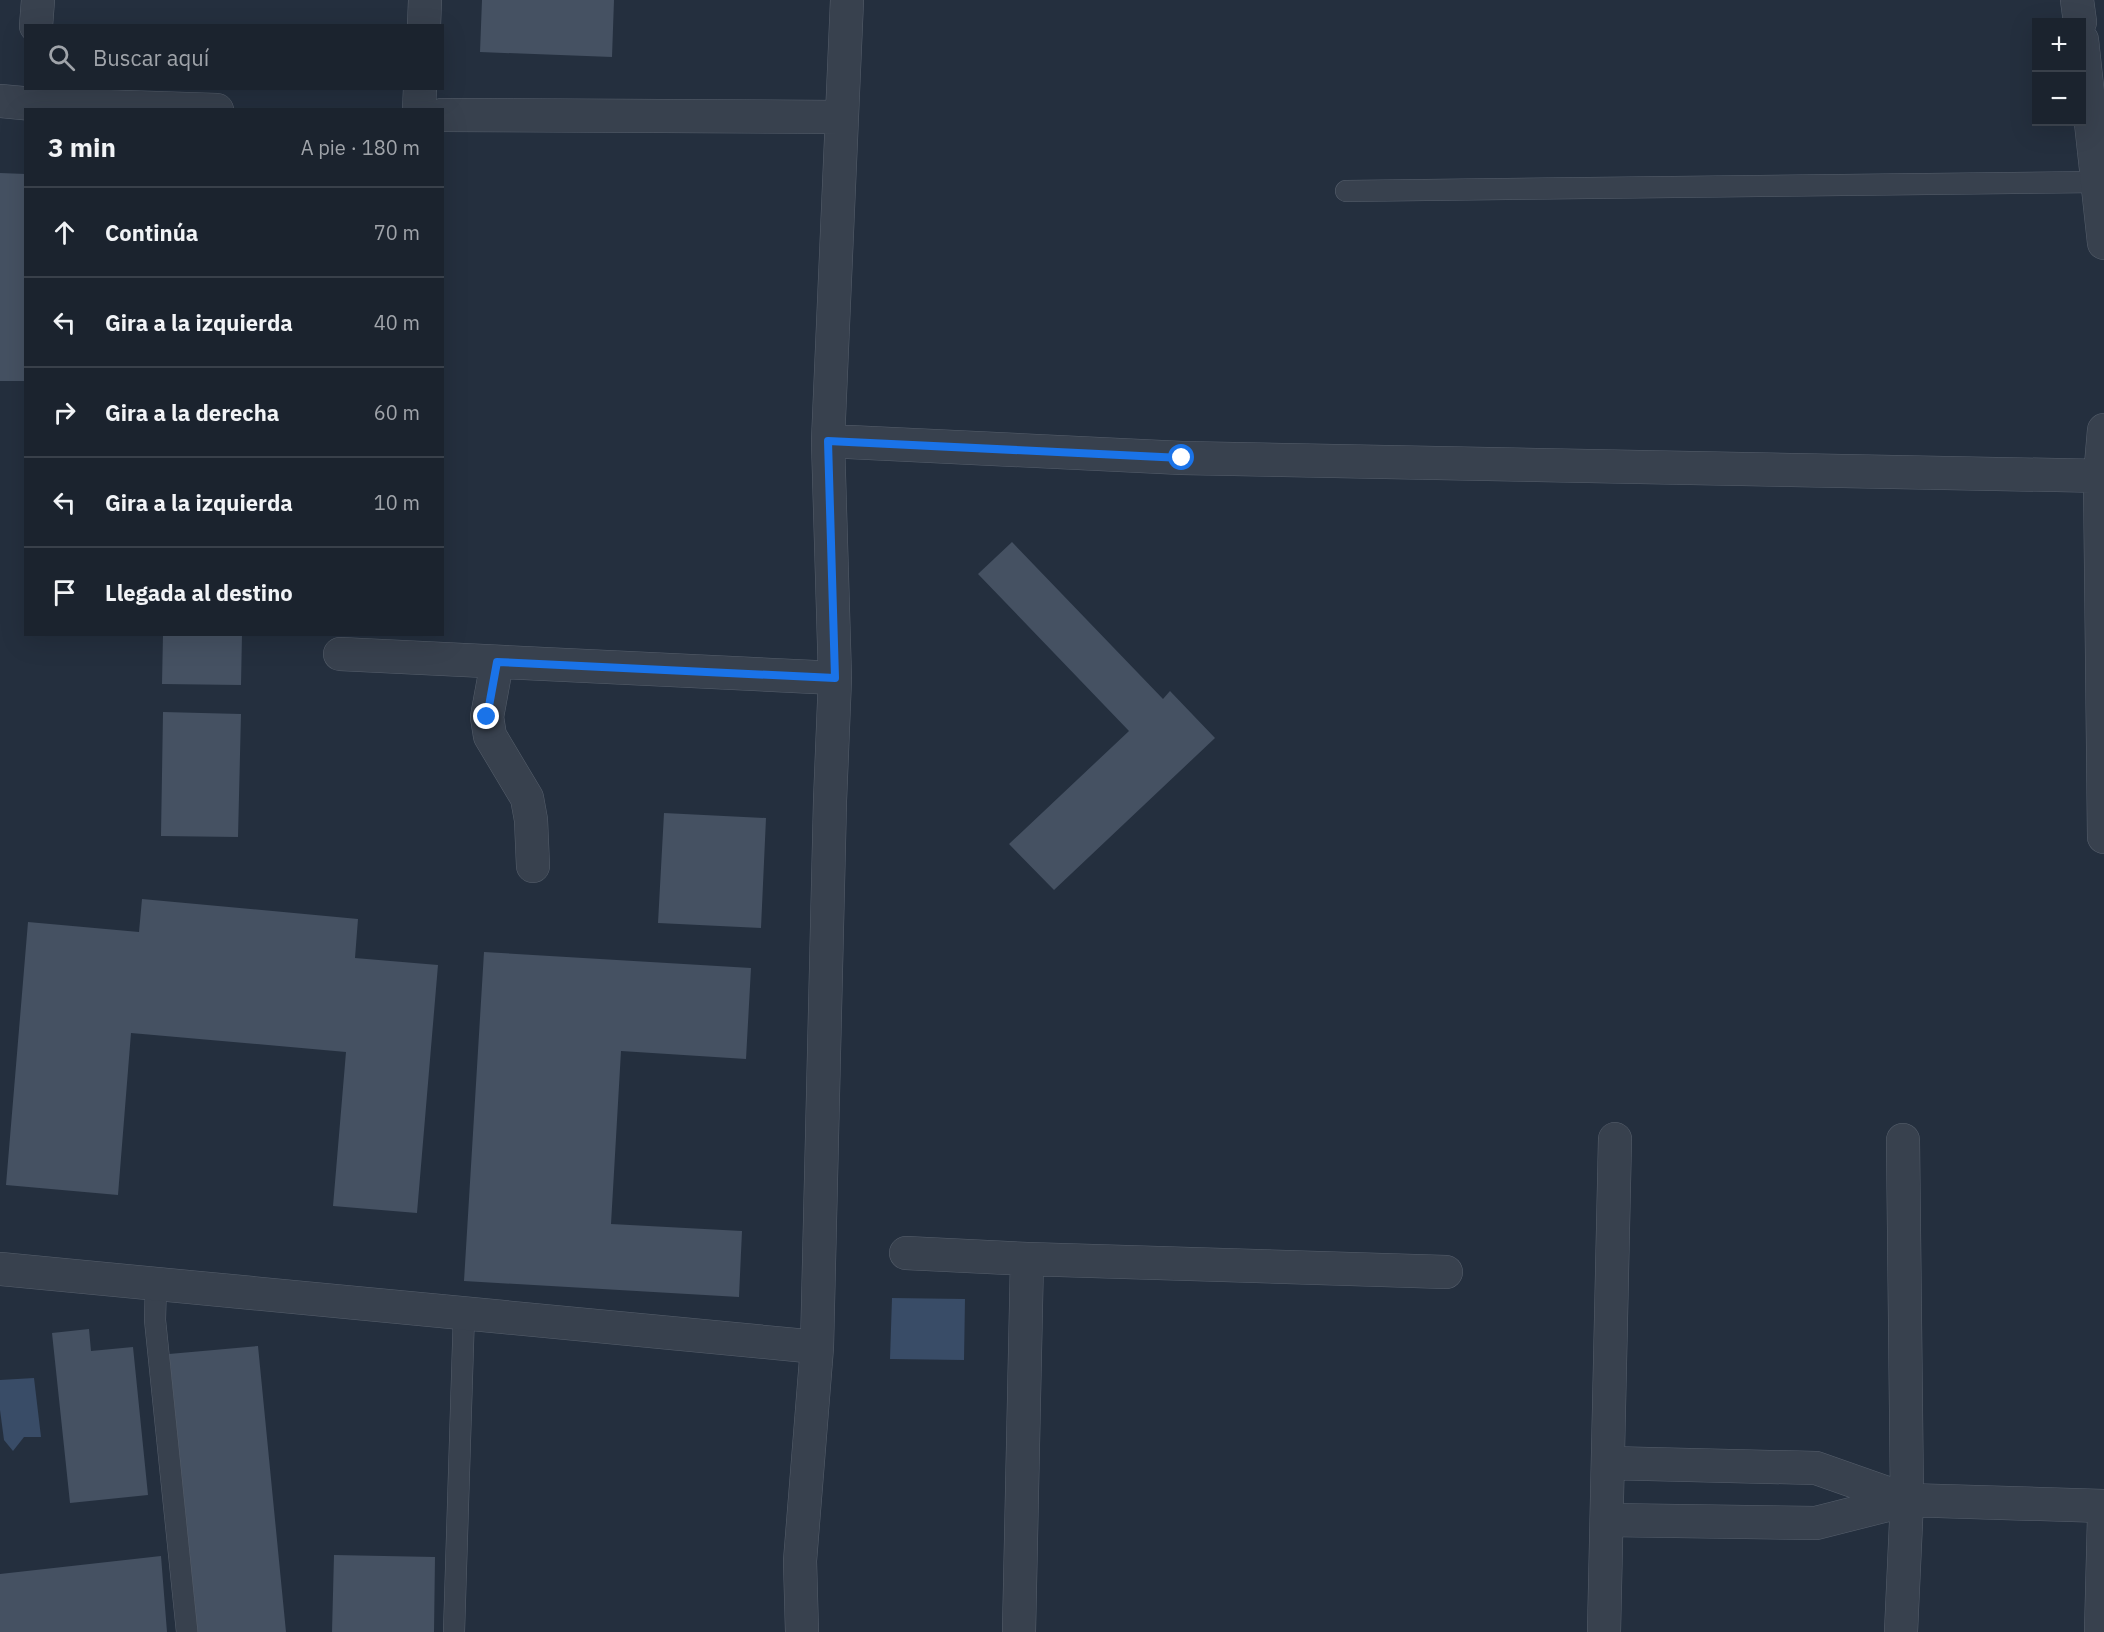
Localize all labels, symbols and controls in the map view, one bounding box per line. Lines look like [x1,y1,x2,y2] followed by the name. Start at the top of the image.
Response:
[2032,18,2086,126] map controls
[2032,18,2086,72] button: +
[24,24,444,90] search box
[45,41,78,74] icon: search
[93,43,209,72] text: Buscar aquí
[2032,72,2086,126] button: −
[48,130,116,164] text: 3 min
[301,134,420,161] text: A pie · 180 m
[48,216,81,249] icon: ahead
[105,218,198,247] text: Continúa
[374,219,420,246] text: 70 m
[48,306,81,339] icon: left
[105,308,293,337] text: Gira a la izquierda
[374,309,420,336] text: 40 m
[48,396,81,429] icon: right
[105,398,279,427] text: Gira a la derecha
[374,399,420,426] text: 60 m
[1168,444,1194,470] route start
[48,486,81,519] icon: left
[105,488,293,517] text: Gira a la izquierda
[374,489,420,516] text: 10 m
[48,576,81,609] icon: arrive
[105,578,293,607] text: Llegada al destino
[473,703,499,729] route end

